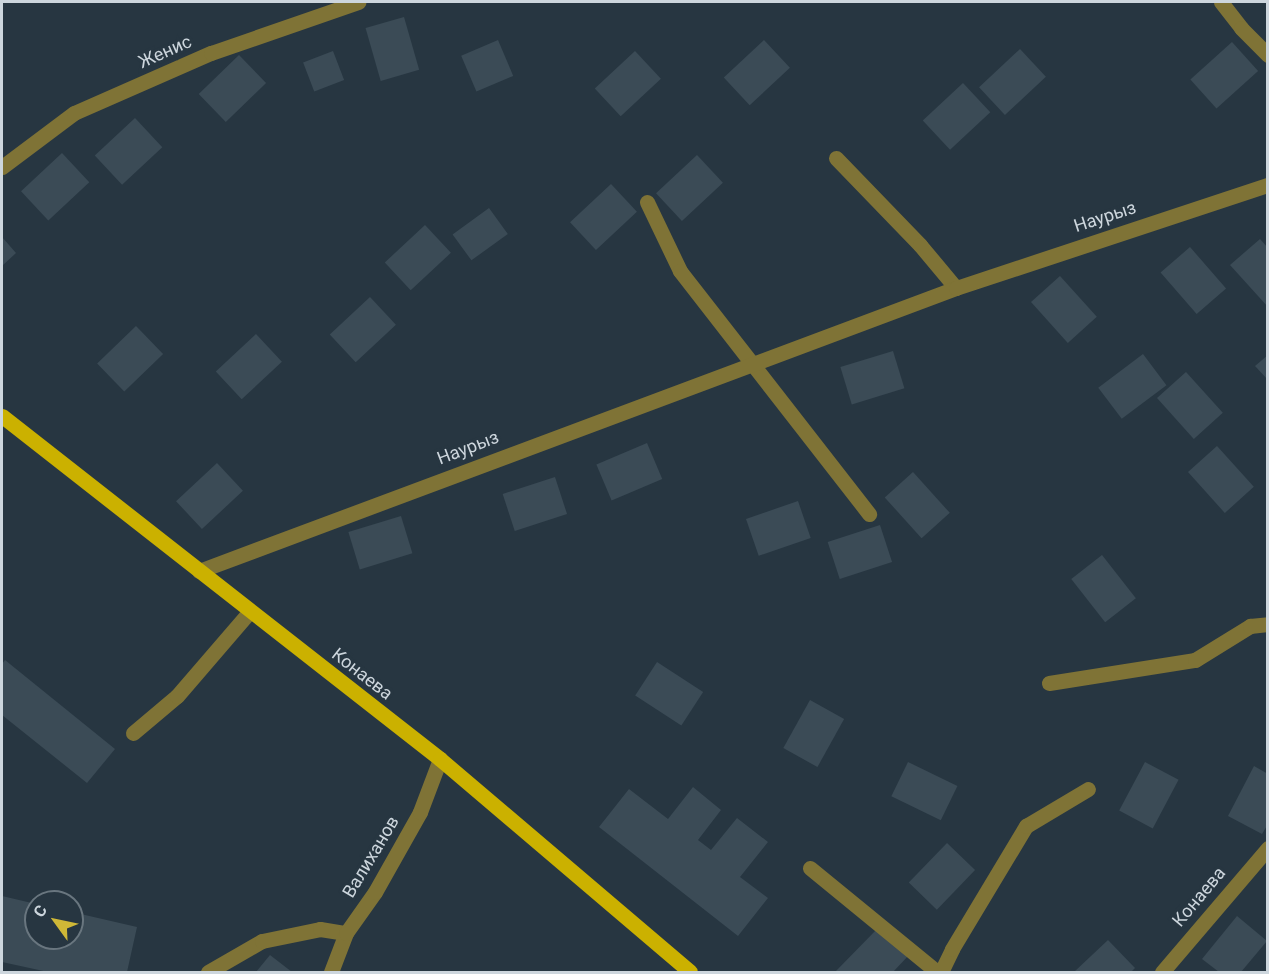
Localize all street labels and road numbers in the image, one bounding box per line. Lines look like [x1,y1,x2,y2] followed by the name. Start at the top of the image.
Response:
[135,31,195,73] street label: Женис
[1071,197,1139,237] street label: Наурыз
[434,426,502,470] street label: Наурыз
[327,644,397,704] street label: Конаева
[338,812,404,902] street label: Валиханов
[1168,863,1230,931] street label: Конаева

